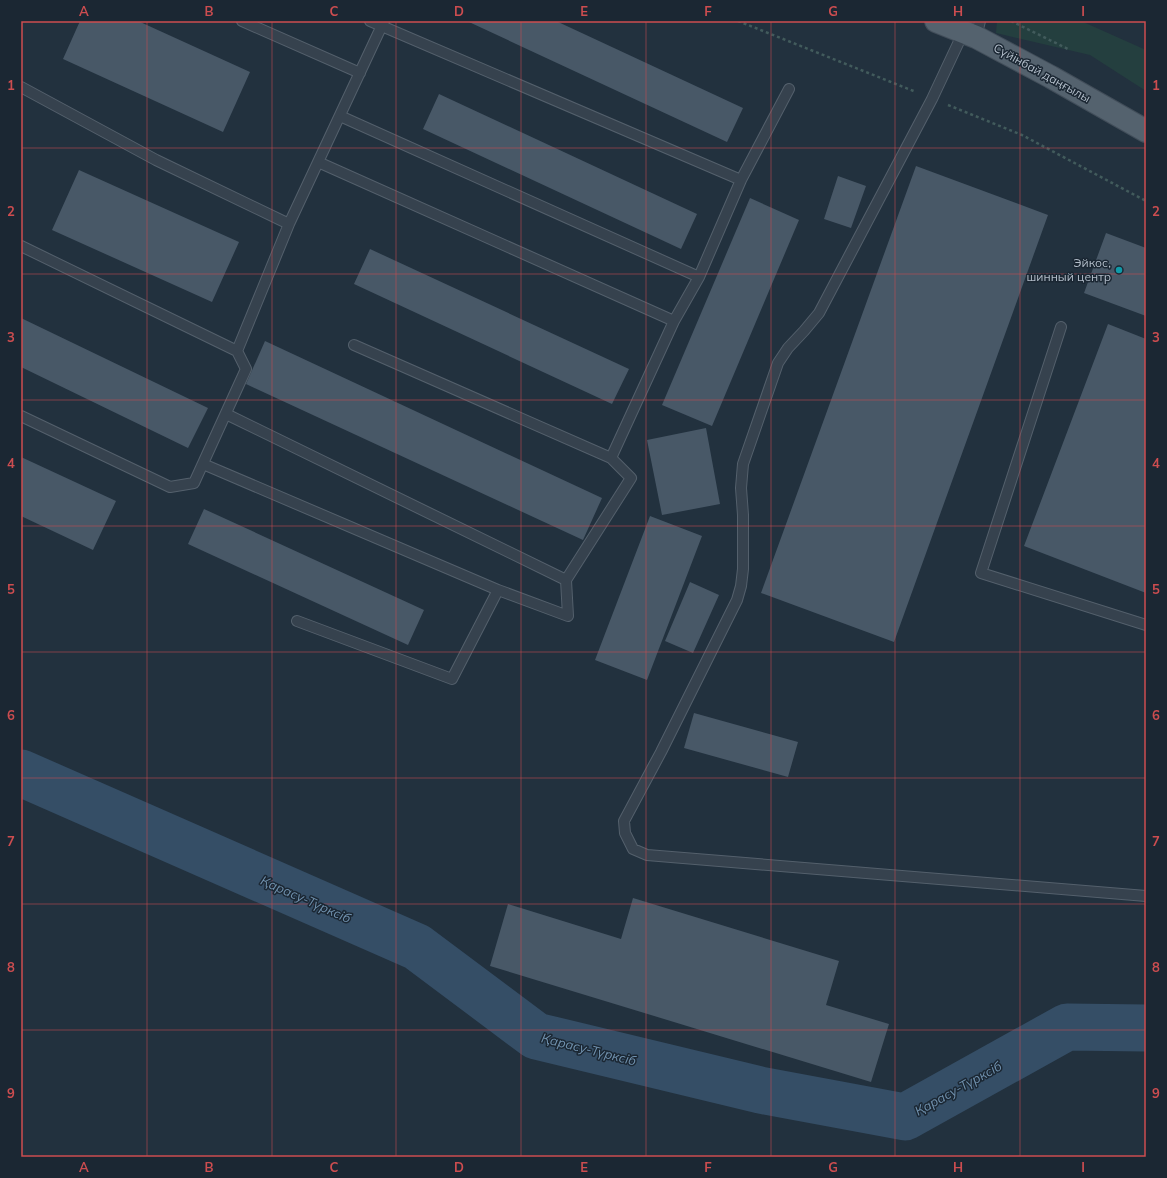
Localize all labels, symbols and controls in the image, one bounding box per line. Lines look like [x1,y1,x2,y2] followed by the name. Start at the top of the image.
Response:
[79,3,89,19] text: A
[205,3,214,19] text: B
[330,3,339,19] text: C
[454,3,464,19] text: D
[580,3,588,19] text: E
[704,3,712,19] text: F
[828,3,838,19] text: G
[953,3,963,19] text: H
[1081,3,1085,19] text: I
[991,40,1093,105] street label: Сүйінбай даңғылы
[7,77,15,93] text: 1
[1152,77,1160,93] text: 1
[7,203,15,219] text: 2
[1152,203,1160,219] text: 2
[1027,255,1111,284] place label: Эйкос, шинный центр
[1114,265,1124,275] marker: Эйкос, шинный центр
[7,329,15,345] text: 3
[1152,329,1160,345] text: 3
[7,455,15,471] text: 4
[1152,455,1160,471] text: 4
[7,581,15,597] text: 5
[1152,581,1160,597] text: 5
[7,707,15,723] text: 6
[1152,707,1160,723] text: 6
[7,833,15,849] text: 7
[1152,833,1160,849] text: 7
[258,872,354,926] water label: Қарасу-Түрксіб
[7,959,15,975] text: 8
[1152,959,1160,975] text: 8
[540,1029,639,1069] water label: Қарасу-Түрксіб
[912,1057,1005,1119] water label: Қарасу-Түрксіб
[7,1085,15,1101] text: 9
[1152,1085,1160,1101] text: 9
[79,1159,89,1175] text: A
[205,1159,214,1175] text: B
[330,1159,339,1175] text: C
[454,1159,464,1175] text: D
[580,1159,588,1175] text: E
[704,1159,712,1175] text: F
[828,1159,838,1175] text: G
[953,1159,963,1175] text: H
[1081,1159,1085,1175] text: I

